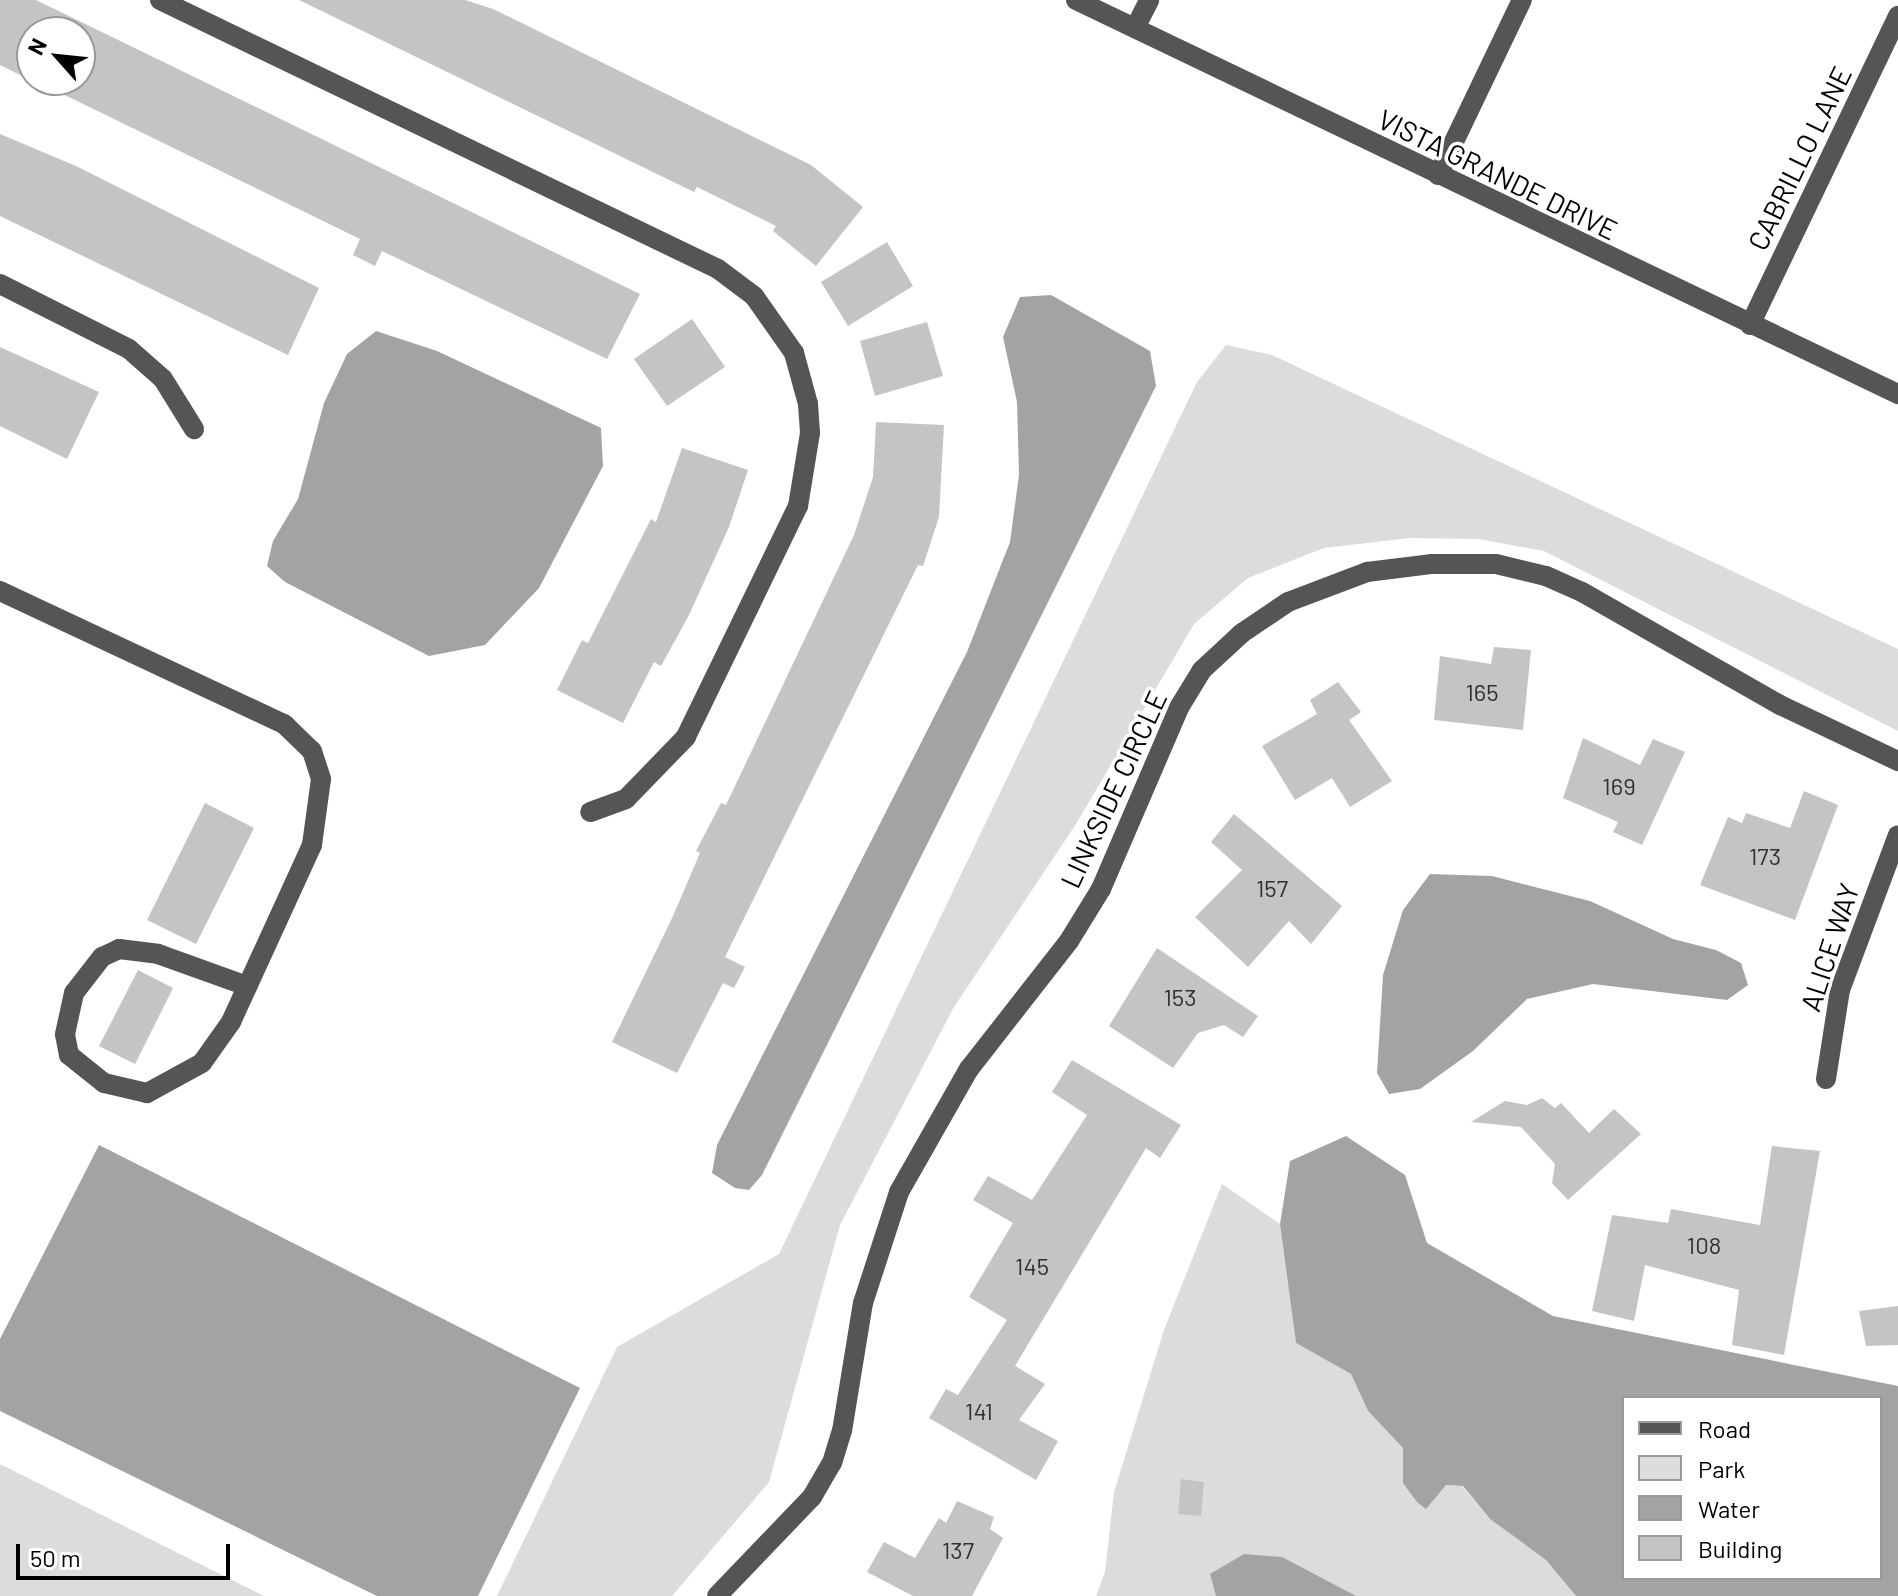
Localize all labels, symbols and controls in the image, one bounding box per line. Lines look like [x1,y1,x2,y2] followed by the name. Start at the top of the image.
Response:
[16,16,96,96] north arrow
[21,34,51,58] text: N
[1740,61,1858,255] street label: CABRILLO LANE
[1373,101,1623,247] street label: VISTA GRANDE DRIVE
[1465,678,1499,706] house number: 165
[1053,685,1173,893] street label: LINKSIDE CIRCLE
[1602,772,1636,800] house number: 169
[1749,842,1781,870] house number: 173
[1256,874,1288,902] house number: 157
[1793,879,1865,1015] street label: ALICE WAY
[1163,983,1197,1011] house number: 153
[1687,1231,1721,1259] house number: 108
[1015,1252,1049,1280] house number: 145
[1622,1396,1882,1580] legend
[965,1397,993,1425] house number: 141
[1698,1414,1751,1443] text: Road
[1698,1454,1745,1483] text: Park
[1698,1494,1760,1523] text: Water
[20,1528,234,1578] scale bar
[1698,1534,1782,1563] text: Building
[942,1536,974,1564] house number: 137
[30,1543,81,1572] text: 50 m

